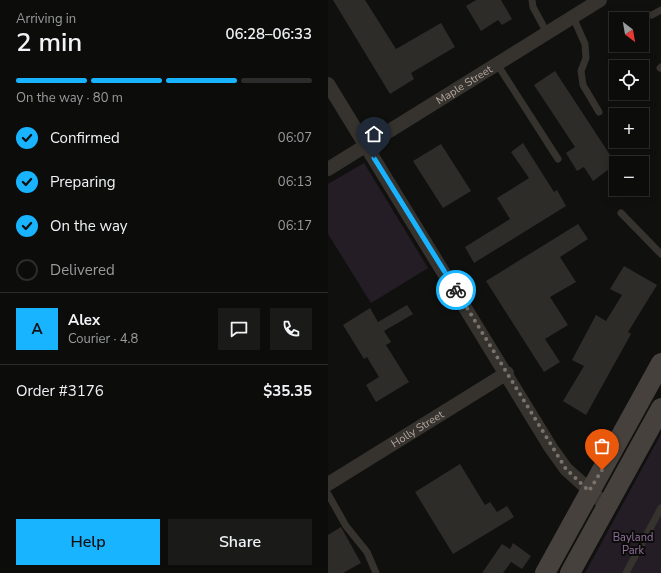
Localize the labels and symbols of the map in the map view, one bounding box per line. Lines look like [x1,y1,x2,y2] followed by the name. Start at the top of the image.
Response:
[609,12,649,52] north arrow
[433,62,495,108] street label: Maple Street
[357,117,391,158] pin
[436,270,476,310] courier
[388,407,447,451] street label: Holly Street
[585,429,619,470] pin
[613,530,653,558] park label: Bayland Park

